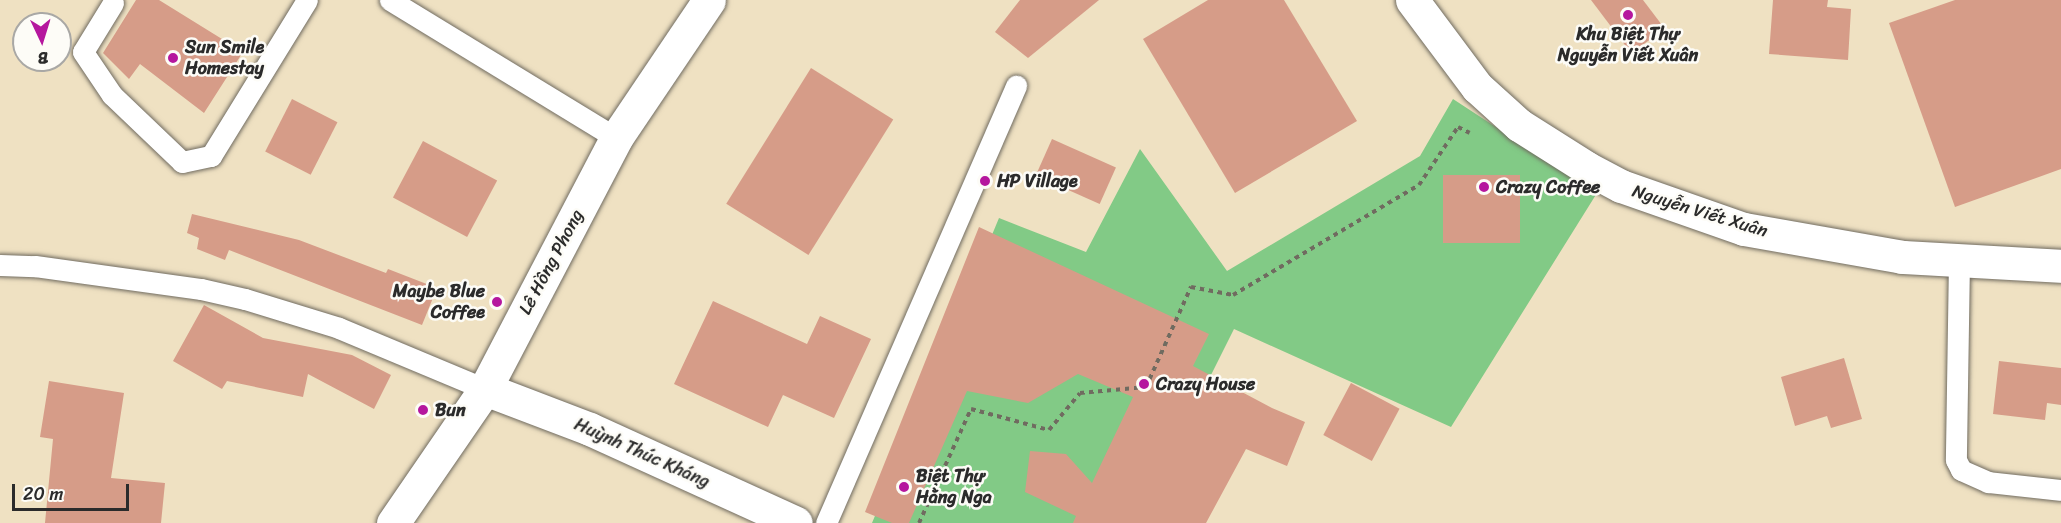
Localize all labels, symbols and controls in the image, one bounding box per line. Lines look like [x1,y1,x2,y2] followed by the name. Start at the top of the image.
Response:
[1621,8,1635,22] marker: Khu Biệt Thự Nguyễn Viết Xuân
[12,12,72,72] north arrow
[1558,24,1698,66] place label: Khu Biệt Thự Nguyễn Viết Xuân
[185,37,265,80] place label: Sun Smile Homestay
[37,44,49,73] text: B
[166,51,180,65] marker: Sun Smile Homestay
[997,170,1078,192] place label: HP Village
[978,174,992,188] marker: HP Village
[1496,176,1600,198] place label: Crazy Coffee
[1477,180,1491,194] marker: Crazy Coffee
[1630,180,1770,242] street label: Nguyễn Viết Xuân
[514,206,588,318] street label: Lê Hồng Phong
[393,281,485,324] place label: Maybe Blue Coffee
[490,295,504,309] marker: Maybe Blue Coffee
[1156,373,1255,395] place label: Crazy House
[1137,377,1151,391] marker: Crazy House
[435,399,466,421] place label: Bun
[416,403,430,417] marker: Bun
[571,413,713,493] street label: Huỳnh Thúc Kháng
[916,466,992,508] place label: Biệt Thự Hằng Nga
[15,472,132,510] scale bar
[23,478,63,510] text: 20 m
[897,480,911,494] marker: Biệt Thự Hằng Nga

